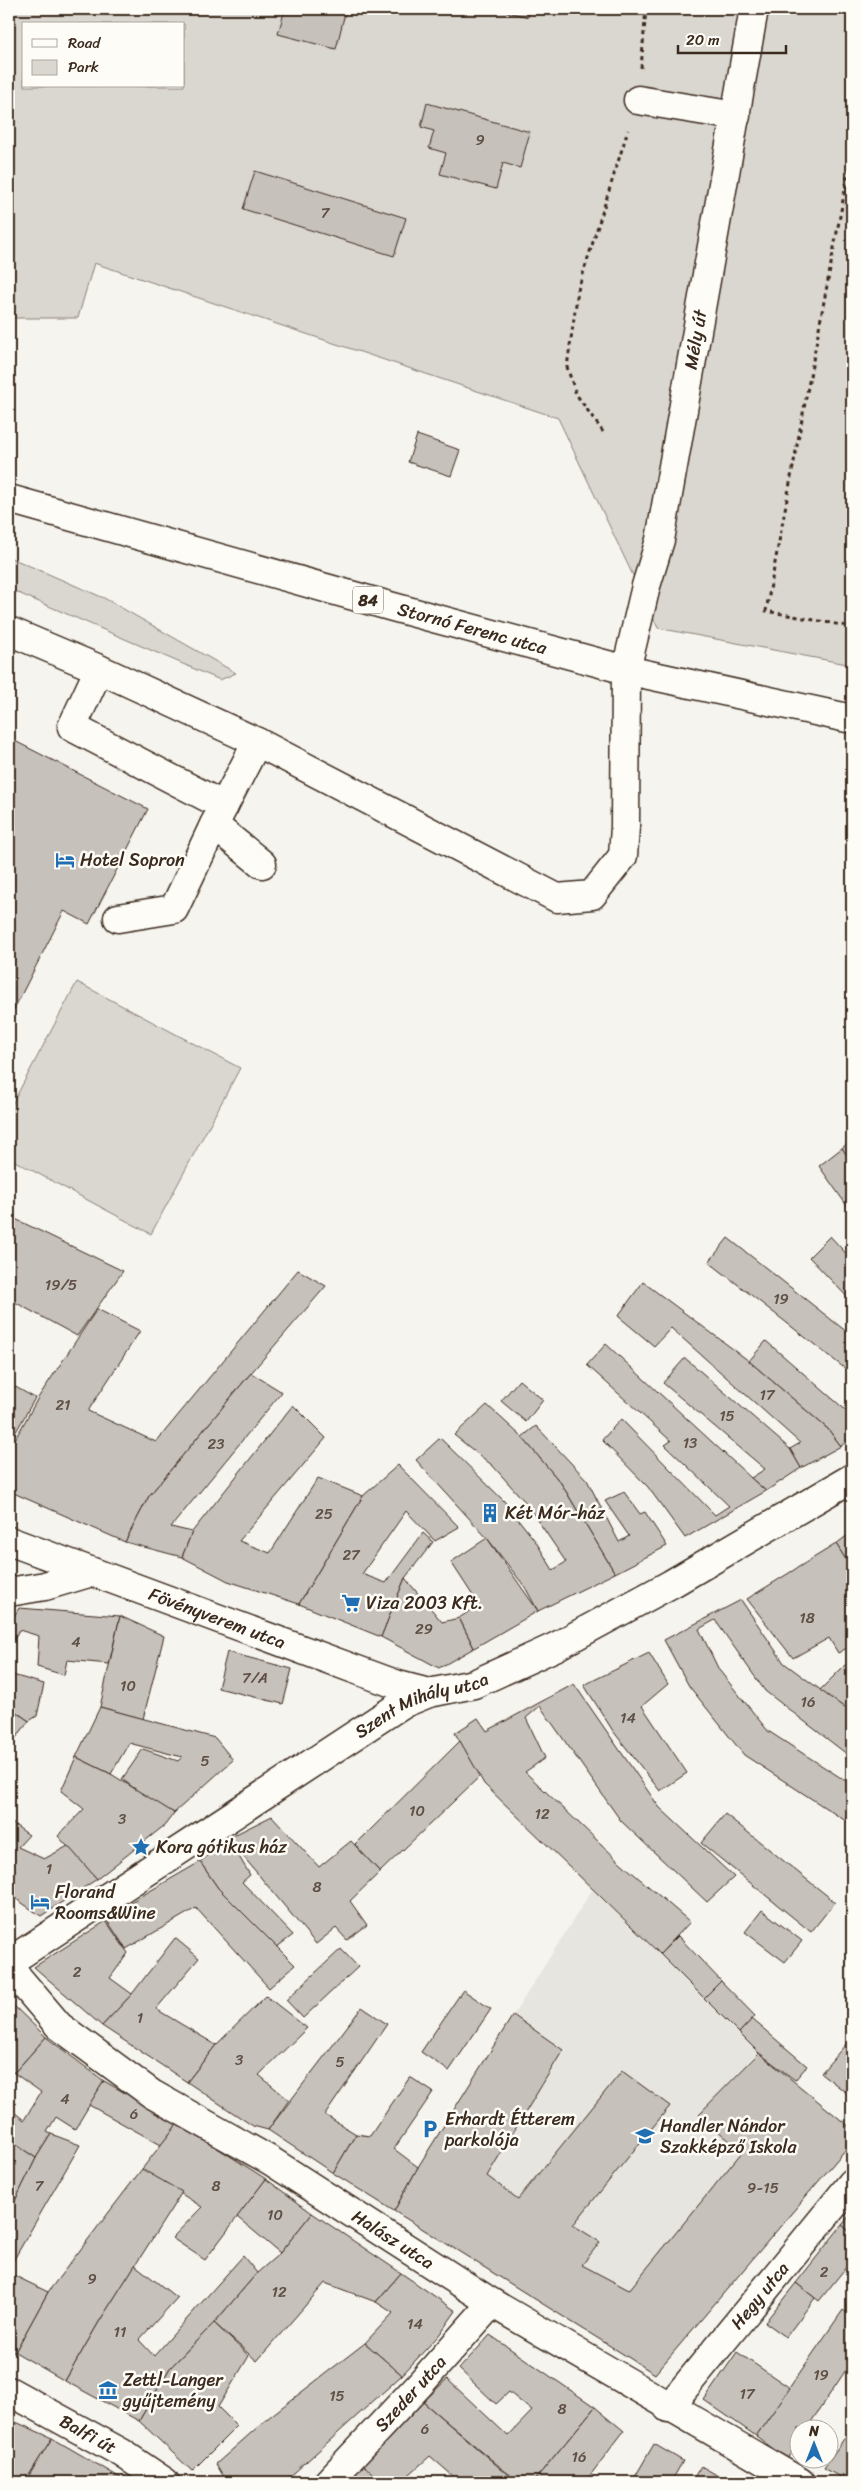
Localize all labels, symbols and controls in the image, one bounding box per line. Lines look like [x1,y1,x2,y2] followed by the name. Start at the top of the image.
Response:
[22,22,185,88] legend
[678,22,786,54] scale bar
[686,27,720,53] text: 20 m
[68,30,101,56] text: Road
[68,54,99,80] text: Park
[475,127,485,153] house number: 9
[321,200,331,226] house number: 7
[674,306,717,372] street label: Mély út
[353,586,383,614] road number: 84
[394,593,551,664] street label: Stornó Ferenc utca
[80,844,185,876] place label: Hotel Sopron
[54,849,76,871] hotel icon: Hotel Sopron
[45,1272,77,1298] house number: 19/5
[773,1286,789,1312] house number: 19
[759,1382,776,1408] house number: 17
[55,1392,71,1418] house number: 21
[719,1403,735,1429] house number: 15
[683,1430,697,1456] house number: 13
[208,1431,224,1457] house number: 23
[505,1497,605,1529] place label: Két Mór-ház
[315,1501,333,1527] house number: 25
[479,1502,501,1524] building icon: Két Mór-ház
[342,1542,361,1568] house number: 27
[144,1578,290,1658] street label: Fövényverem utca
[366,1587,483,1619] place label: Viza 2003 Kft.
[340,1592,362,1614] supermarket icon: Viza 2003 Kft.
[799,1605,815,1631] house number: 18
[415,1616,433,1642] house number: 29
[71,1629,81,1655] house number: 4
[348,1663,494,1747] street label: Szent Mihály utca
[242,1665,268,1691] house number: 7/A
[120,1673,136,1699] house number: 10
[801,1689,815,1715] house number: 16
[620,1705,636,1731] house number: 14
[200,1748,210,1774] house number: 5
[409,1798,425,1824] house number: 10
[534,1801,550,1827] house number: 12
[118,1806,126,1832] house number: 3
[156,1831,287,1863] place label: Kora gótikus ház
[130,1836,152,1858] place icon: Kora gótikus ház
[46,1856,52,1882] house number: 1
[312,1874,322,1900] house number: 8
[55,1876,156,1929] place label: Florand Rooms&Wine
[29,1891,51,1913] hotel icon: Florand Rooms&Wine
[73,1959,82,1985] house number: 2
[137,2005,143,2031] house number: 1
[235,2047,243,2073] house number: 3
[335,2049,345,2075] house number: 5
[60,2086,70,2112] house number: 4
[130,2101,138,2127] house number: 6
[444,2103,575,2156] place label: Erhardt Étterem parkolója
[660,2110,797,2163] place label: Handler Nándor Szakképző Iskola
[419,2118,441,2140] parking icon: Erhardt Étterem parkolója
[634,2125,656,2147] school or university icon: Handler Nándor Szakképző Iskola
[35,2173,45,2199] house number: 7
[211,2173,221,2199] house number: 8
[747,2175,779,2201] house number: 9-15
[345,2201,441,2278] street label: Halász utca
[267,2202,283,2228] house number: 10
[722,2255,798,2337] street label: Hegy utca
[820,2259,829,2285] house number: 2
[87,2266,97,2292] house number: 9
[271,2279,287,2305] house number: 12
[407,2311,423,2337] house number: 14
[114,2319,126,2345] house number: 11
[366,2348,455,2440] street label: Szeder utca
[813,2362,829,2388] house number: 19
[121,2364,224,2417] place label: Zettl-Langer gyűjtemény
[97,2379,119,2401] museum icon: Zettl-Langer gyűjtemény
[739,2381,756,2407] house number: 17
[329,2383,345,2409] house number: 15
[557,2396,567,2422] house number: 8
[53,2406,122,2463] street label: Balfi út
[421,2416,429,2442] house number: 6
[788,2418,838,2468] north arrow
[808,2419,819,2444] text: N
[572,2444,586,2470] house number: 16

